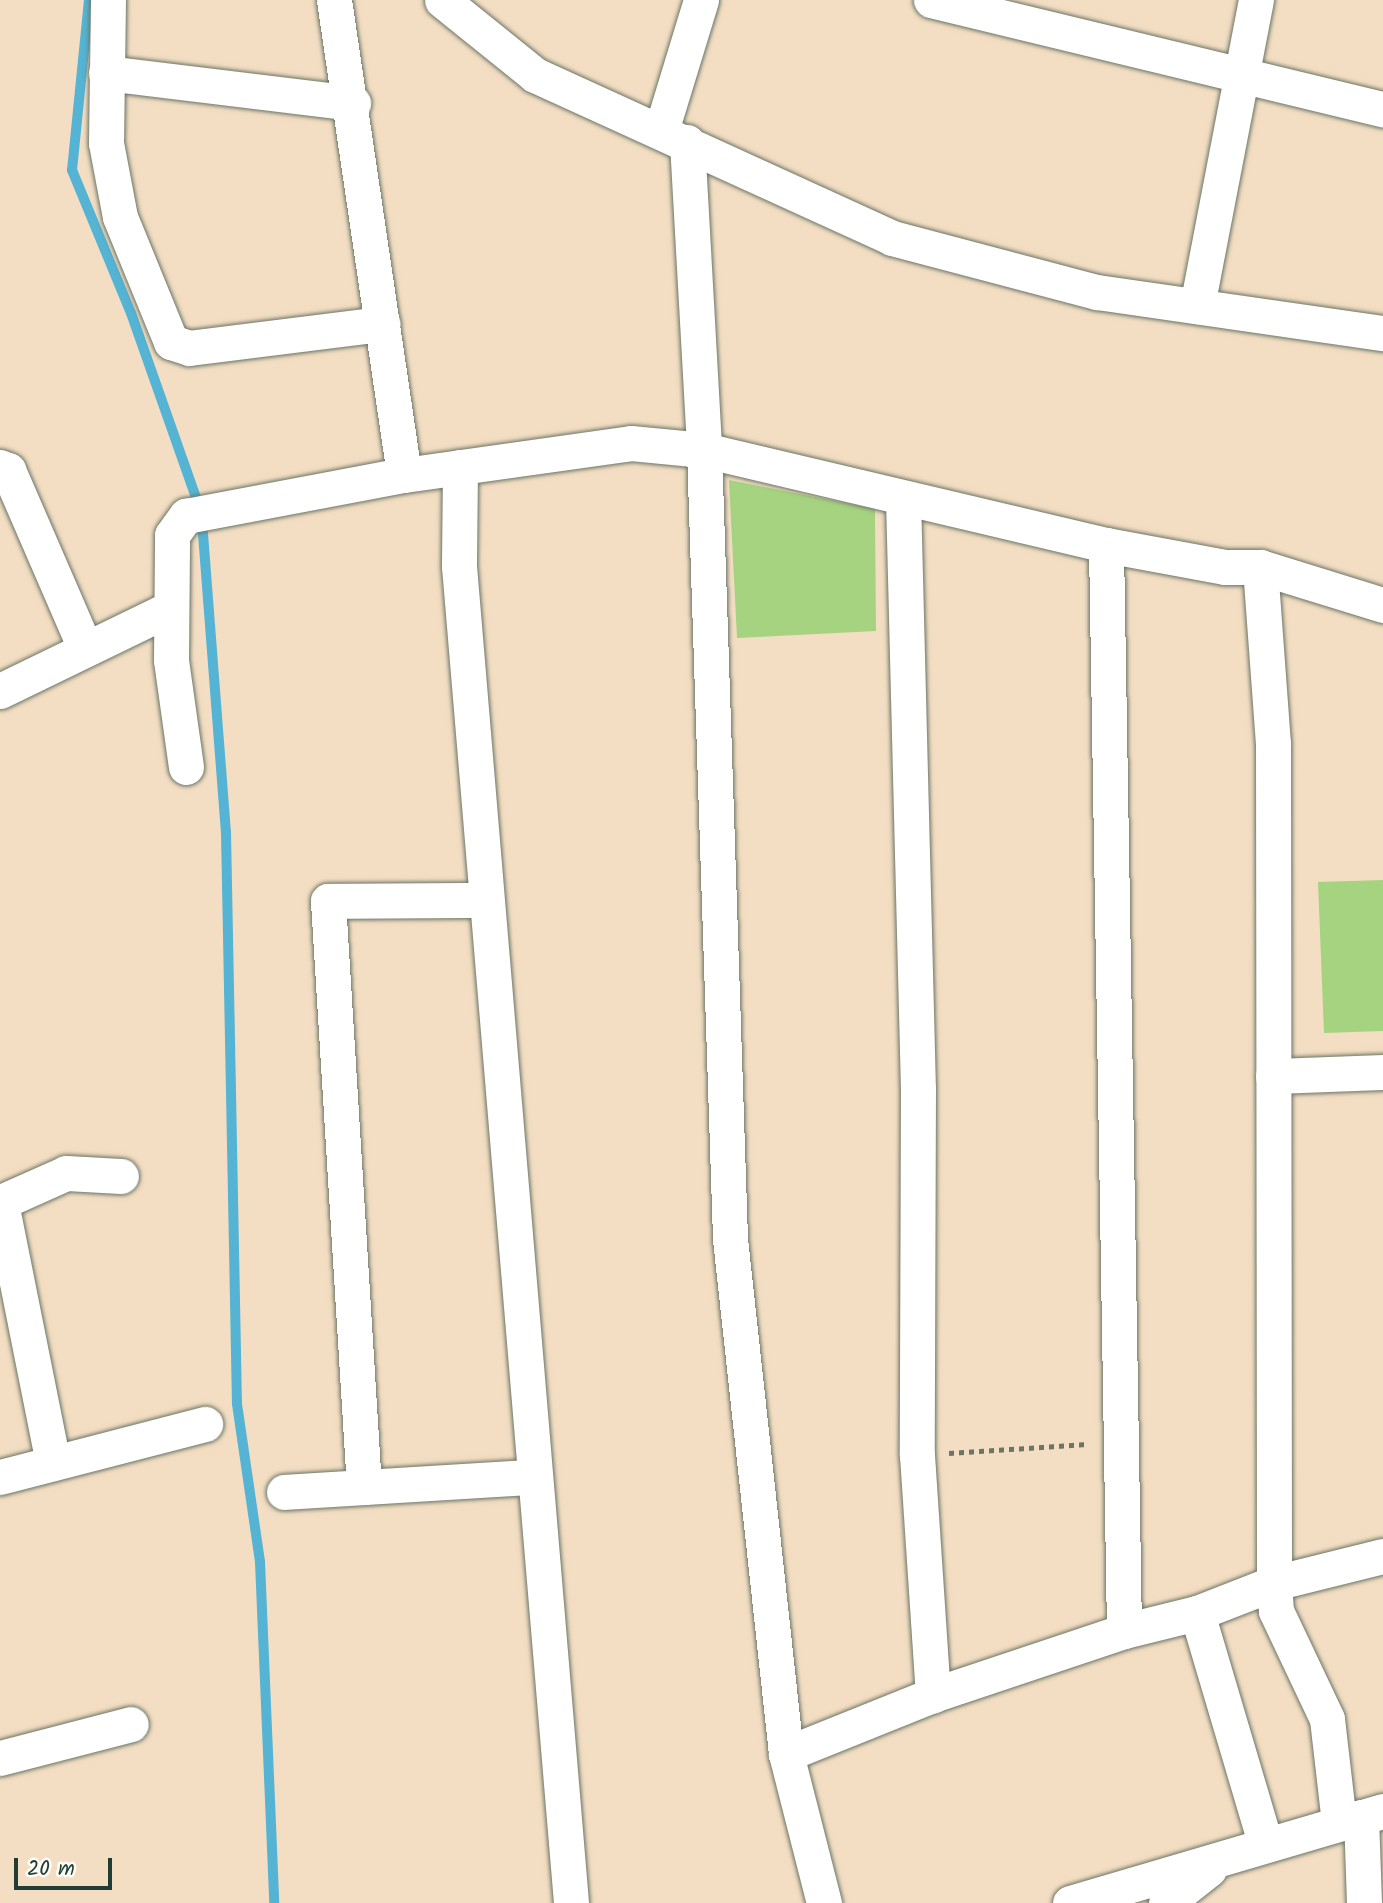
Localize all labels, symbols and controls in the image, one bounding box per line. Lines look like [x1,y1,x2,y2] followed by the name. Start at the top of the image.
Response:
[18,1843,116,1887] scale bar
[27,1853,75,1886] text: 20 m

